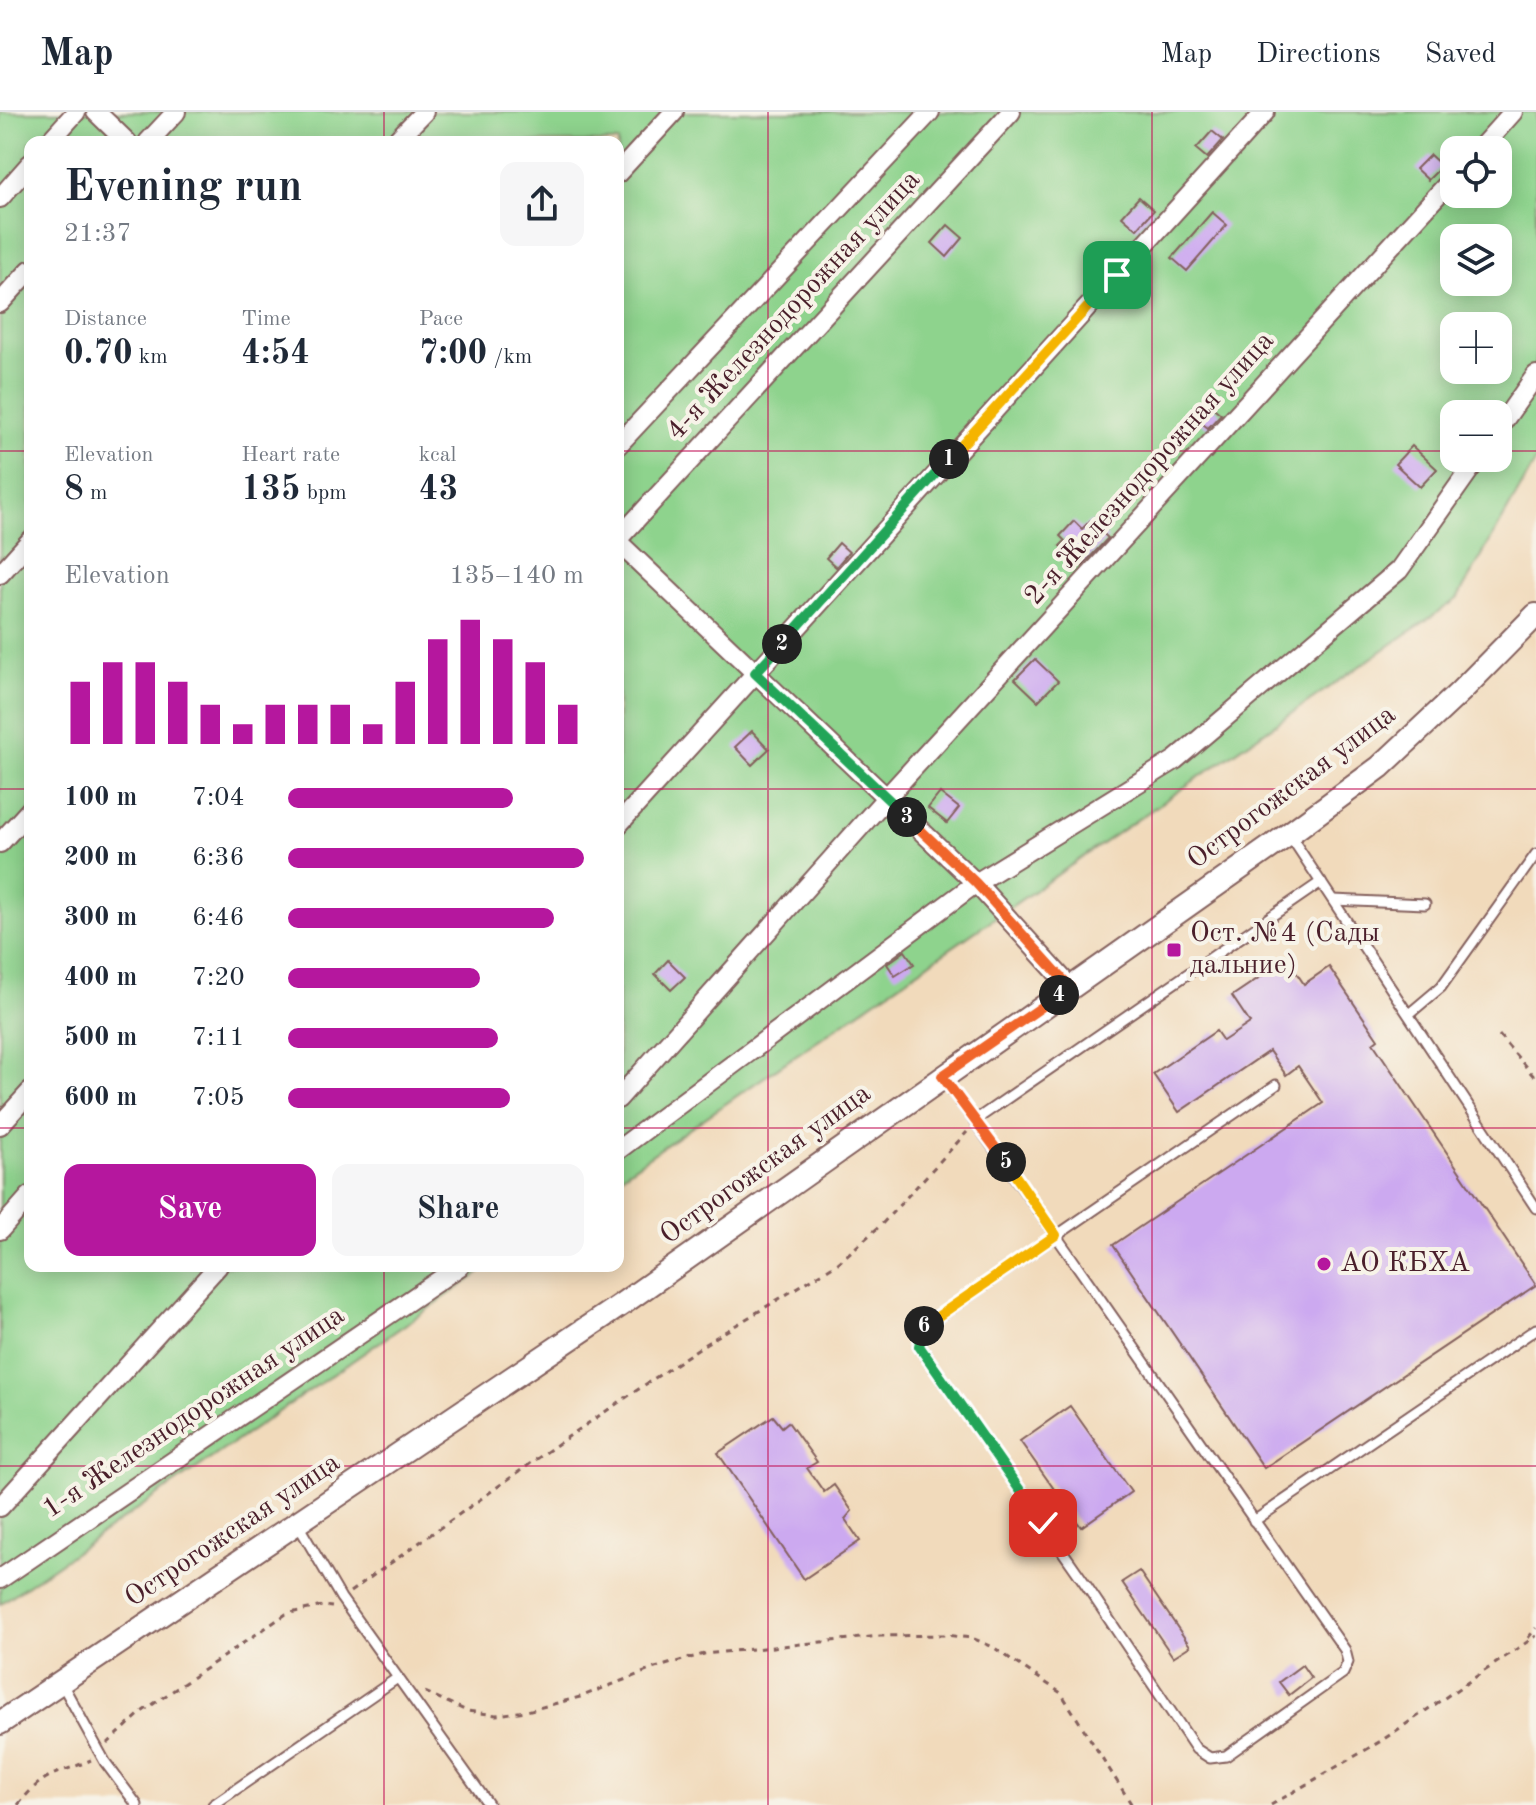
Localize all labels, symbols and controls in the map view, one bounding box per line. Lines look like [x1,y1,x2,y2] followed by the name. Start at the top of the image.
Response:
[40,36,114,74] text: Map
[1160,41,1212,69] text: Map
[1256,41,1381,69] text: Directions
[1425,41,1496,69] text: Saved
[1440,136,1512,472] map controls
[1440,136,1512,208] button: locate
[500,162,584,246] button: share
[64,166,302,210] text: Evening run
[662,166,926,446] street label: 4-я Железнодорожная улица
[64,221,132,247] text: 21:37
[1440,224,1512,296] button: layers
[1083,241,1151,309] pin
[1095,253,1139,297] icon: arrive
[64,308,147,330] text: Distance
[241,308,291,330] text: Time
[419,308,463,330] text: Pace
[1440,312,1512,384] button: +
[1020,327,1280,611] street label: 2-я Железнодорожная улица
[64,337,133,371] text: 0.70
[241,337,310,371] text: 4:54
[419,337,487,371] text: 7:00
[133,346,168,368] text: km
[487,346,532,368] text: /km
[1440,400,1512,472] button: −
[929,439,969,479] pin: 1
[64,444,154,466] text: Elevation
[241,444,340,466] text: Heart rate
[419,444,457,466] text: kcal
[943,448,955,470] text: 1
[64,473,84,507] text: 8
[241,473,301,507] text: 135
[419,473,458,507] text: 43
[84,482,107,504] text: m
[301,482,347,504] text: bpm
[64,563,170,589] text: Elevation
[449,563,584,589] text: 135–140 m
[762,624,802,664] pin: 2
[776,633,788,655] text: 2
[1183,701,1401,875] street label: Острогожская улица
[64,785,137,811] text: 100 m
[192,785,245,811] text: 7:04
[887,797,927,837] pin: 3
[901,806,913,828] text: 3
[64,845,137,871] text: 200 m
[192,845,245,871] text: 6:36
[64,905,137,931] text: 300 m
[192,905,245,931] text: 6:46
[1190,920,1380,980] place label: Ост. №4 (Сады дальние)
[1165,941,1183,959] marker: Ост. №4 (Сады дальние)
[64,965,137,991] text: 400 m
[192,965,245,991] text: 7:20
[1039,975,1079,1015] pin: 4
[1053,984,1065,1006] text: 4
[64,1025,137,1051] text: 500 m
[192,1025,245,1051] text: 7:11
[656,1079,876,1250] street label: Острогожская улица
[64,1085,137,1111] text: 600 m
[192,1085,245,1111] text: 7:05
[986,1142,1026,1182] pin: 5
[1000,1151,1012,1173] text: 5
[64,1164,316,1256] button: Save
[332,1164,584,1256] button: Share
[1340,1250,1470,1278] place label: АО КБХА
[1315,1255,1333,1273] marker: АО КБХА
[38,1301,350,1524] street label: 1-я Железнодорожная улица
[904,1306,944,1346] pin: 6
[918,1315,930,1337] text: 6
[121,1449,346,1613] street label: Острогожская улица
[1009,1489,1077,1557] pin
[1021,1501,1065,1545] icon: check

